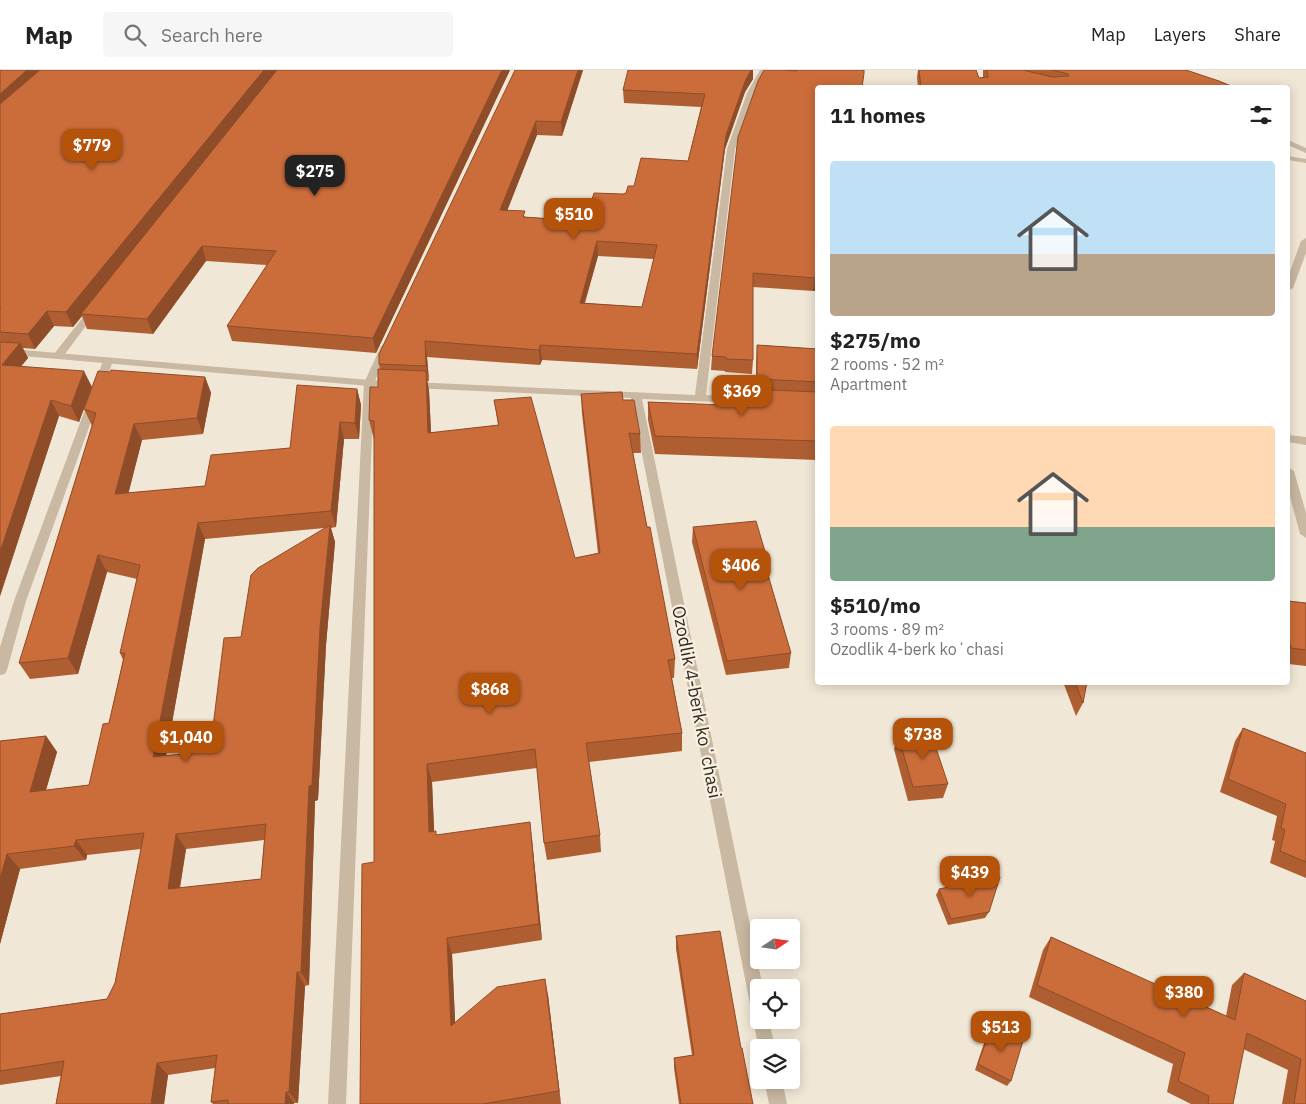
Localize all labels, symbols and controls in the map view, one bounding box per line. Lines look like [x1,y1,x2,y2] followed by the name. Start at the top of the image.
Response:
[103,12,453,57] search box
[25,19,73,51] text: Map
[121,21,149,49] icon: search
[161,23,263,47] text: Search here
[1091,23,1126,46] text: Map
[1154,23,1206,46] text: Layers
[1234,23,1281,46] text: Share
[830,101,926,129] text: 11 homes
[1247,101,1275,129] icon: filters
[62,128,122,171] pin: $779
[73,135,111,155] text: $779
[285,154,345,197] pin: $275
[296,161,334,181] text: $275
[1008,194,1098,284] icon: home
[544,198,604,240] pin: $510
[555,204,593,224] text: $510
[830,326,921,354] text: $275/mo
[830,354,944,374] text: 2 rooms · 52 m²
[712,374,772,417] pin: $369
[830,374,907,394] text: Apartment
[723,381,761,401] text: $369
[1008,459,1098,549] icon: home
[711,548,771,591] pin: $406
[722,555,760,575] text: $406
[830,591,921,619] text: $510/mo
[667,604,727,800] street label: Ozodlik 4-berk koʻchasi
[830,619,944,639] text: 3 rooms · 89 m²
[830,639,1004,659] text: Ozodlik 4-berk koʻchasi
[460,672,520,715] pin: $868
[471,679,509,699] text: $868
[893,718,953,760] pin: $738
[145,720,227,763] pin: $1,040
[904,724,942,744] text: $738
[160,727,212,747] text: $1,040
[940,856,1000,898] pin: $439
[951,862,989,882] text: $439
[750,919,800,969] north arrow
[750,919,800,1089] map controls
[1154,976,1214,1018] pin: $380
[750,979,800,1029] button: locate
[1165,982,1203,1002] text: $380
[971,1010,1031,1053] pin: $513
[982,1017,1020,1037] text: $513
[750,1039,800,1089] button: layers

